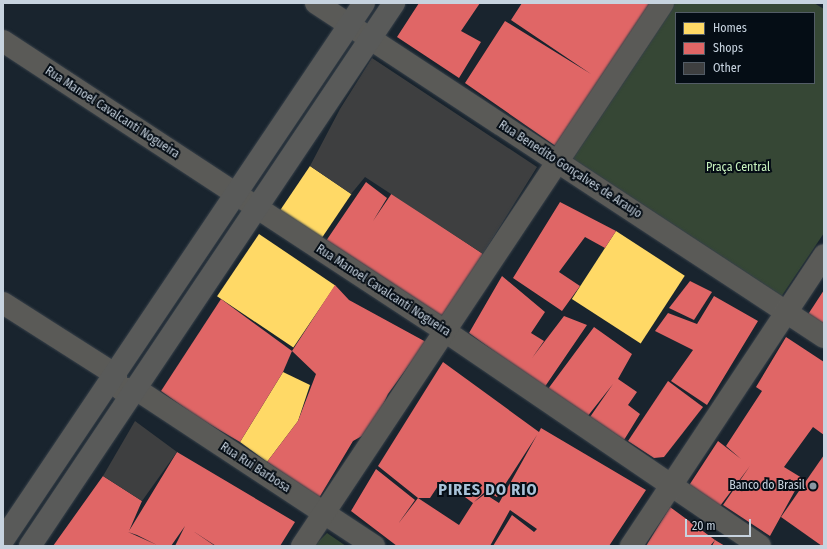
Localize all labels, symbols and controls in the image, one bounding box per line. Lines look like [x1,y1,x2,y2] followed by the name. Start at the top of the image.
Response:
[675,12,815,84] legend
[713,21,747,35] text: Homes
[713,41,743,55] text: Shops
[713,61,741,75] text: Other
[42,64,182,162] street label: Rua Manoel Cavalcanti Nogueira
[496,118,644,222] street label: Rua Benedito Gonçalves de Araujo
[706,161,770,175] park label: Praça Central
[313,242,453,340] street label: Rua Manoel Cavalcanti Nogueira
[217,440,293,496] street label: Rua Rui Barbosa
[729,479,805,493] place label: Banco do Brasil
[438,480,538,500] district label: PIRES DO RIO
[808,481,818,491] marker: Banco do Brasil
[687,511,753,537] scale bar
[692,519,716,533] text: 20 m

